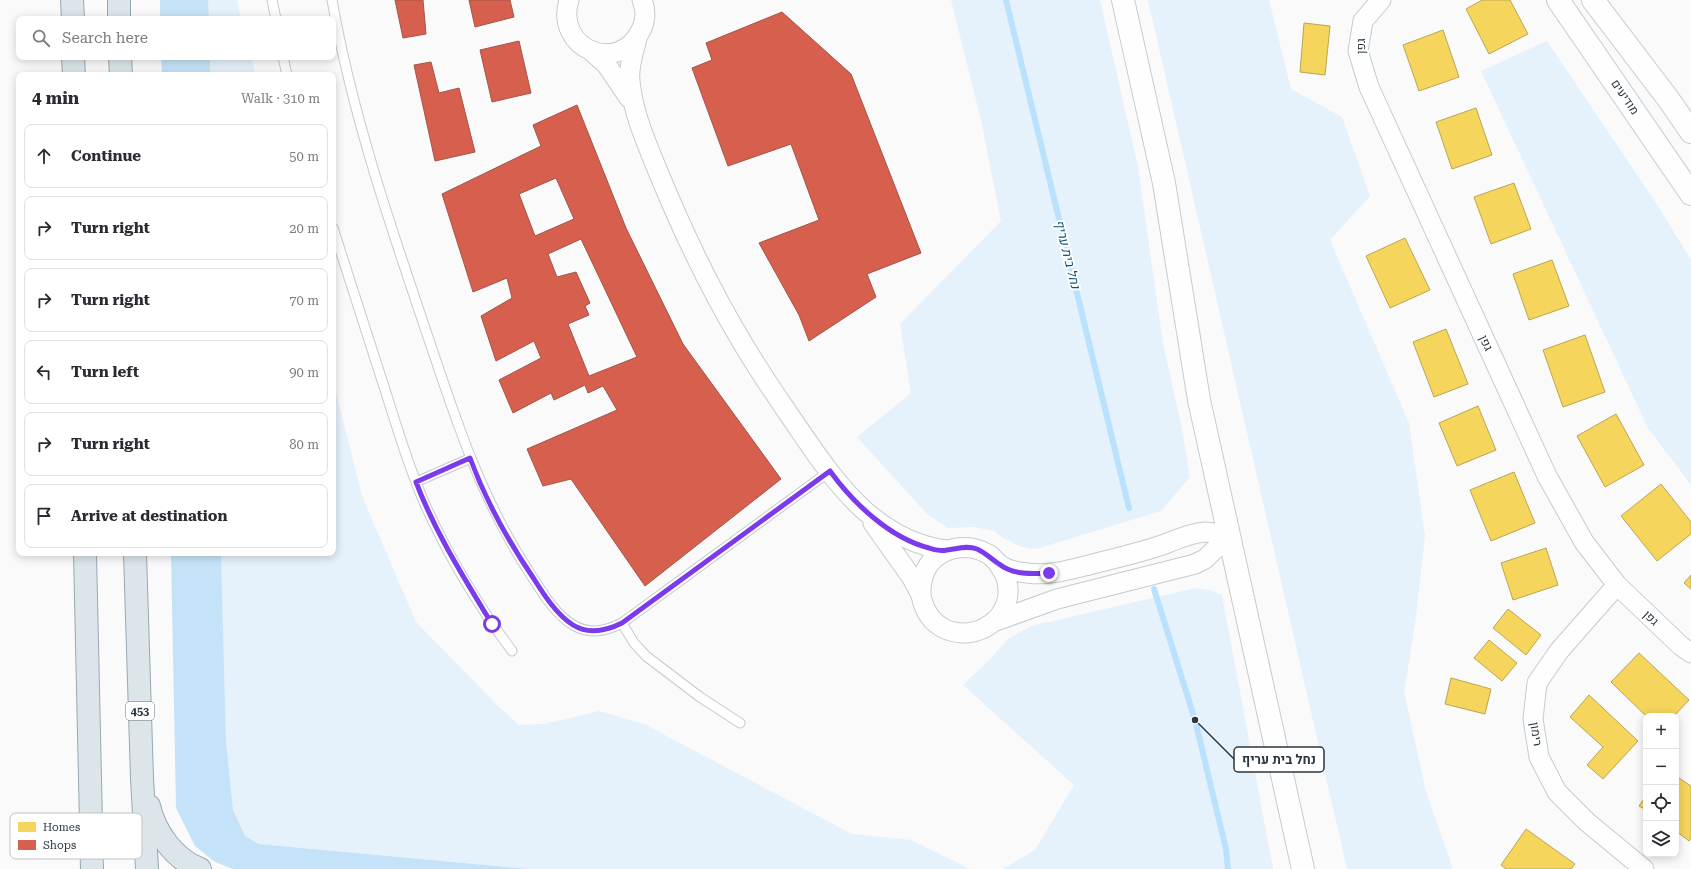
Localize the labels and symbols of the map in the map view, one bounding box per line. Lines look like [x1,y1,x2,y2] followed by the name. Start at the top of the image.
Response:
[1354,38,1368,54] street label: גפן
[1608,77,1642,117] street label: מודיעים
[1052,218,1084,291] water label: נחל בית עריף
[1476,333,1496,353] street label: גפן
[1040,564,1058,582] route end
[1641,608,1662,629] street label: גפן
[483,615,501,633] route start
[126,702,154,720] road number: 453
[1527,721,1545,747] street label: רימון
[1234,747,1324,772] callout: נחל בית עריף
[1242,752,1316,767] text: נחל בית עריף
[10,813,142,859] legend
[43,821,80,834] text: Homes
[43,839,76,852] text: Shops

